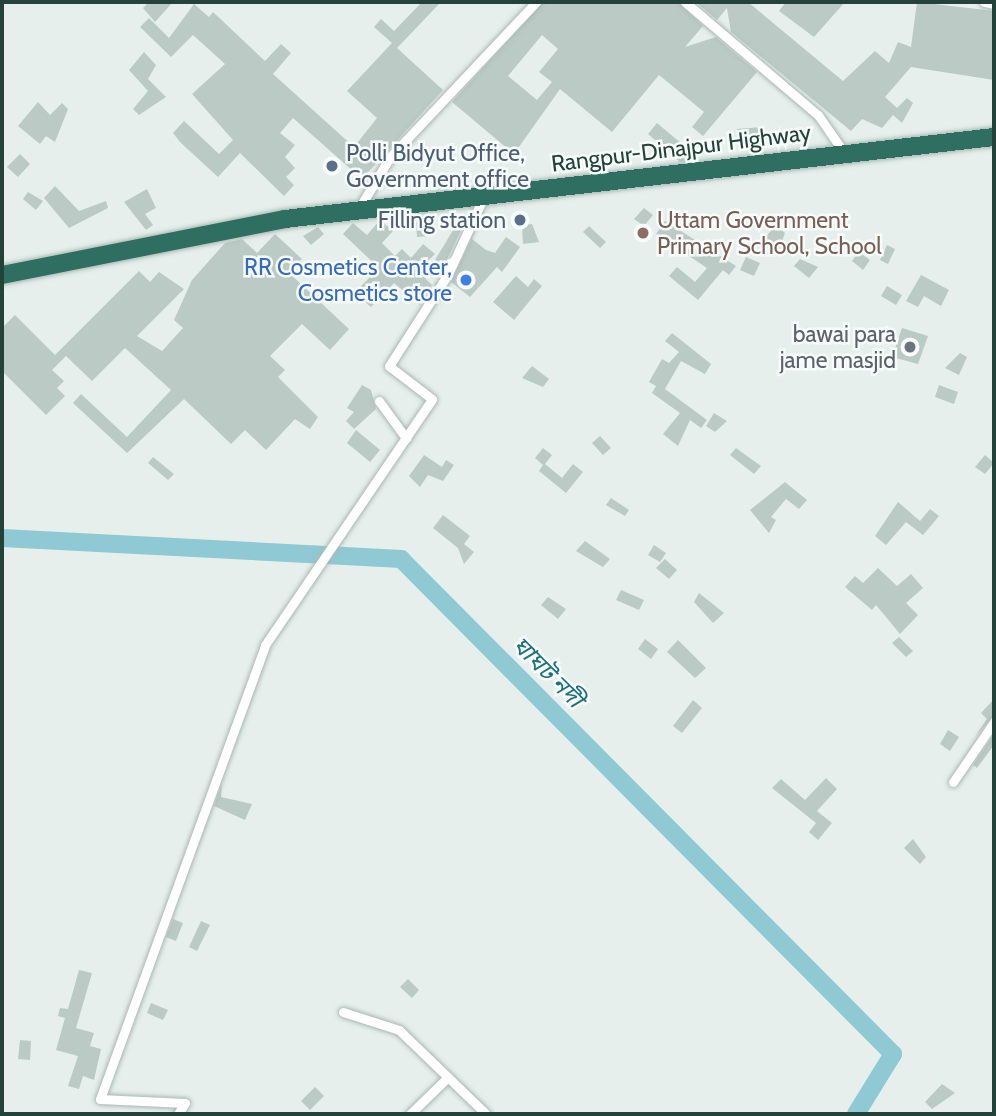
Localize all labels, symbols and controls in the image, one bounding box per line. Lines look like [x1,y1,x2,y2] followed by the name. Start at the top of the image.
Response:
[550,118,812,178] street label: Rangpur-Dinajpur Highway
[346,139,529,193] place label: Polli Bidyut Office, Government office
[324,158,340,174] marker: Polli Bidyut Office, Government office
[378,206,506,234] place label: Filling station
[657,206,882,260] place label: Uttam Government Primary School, School
[512,212,528,228] marker: Filling station
[635,225,651,241] marker: Uttam Government Primary School, School
[244,253,452,307] place label: RR Cosmetics Center, Cosmetics store
[458,272,474,288] marker: RR Cosmetics Center, Cosmetics store
[780,320,896,374] place label: bawai para jame masjid
[902,339,918,355] marker: bawai para jame masjid
[507,631,589,713] water label: ঘাঘট নদী

